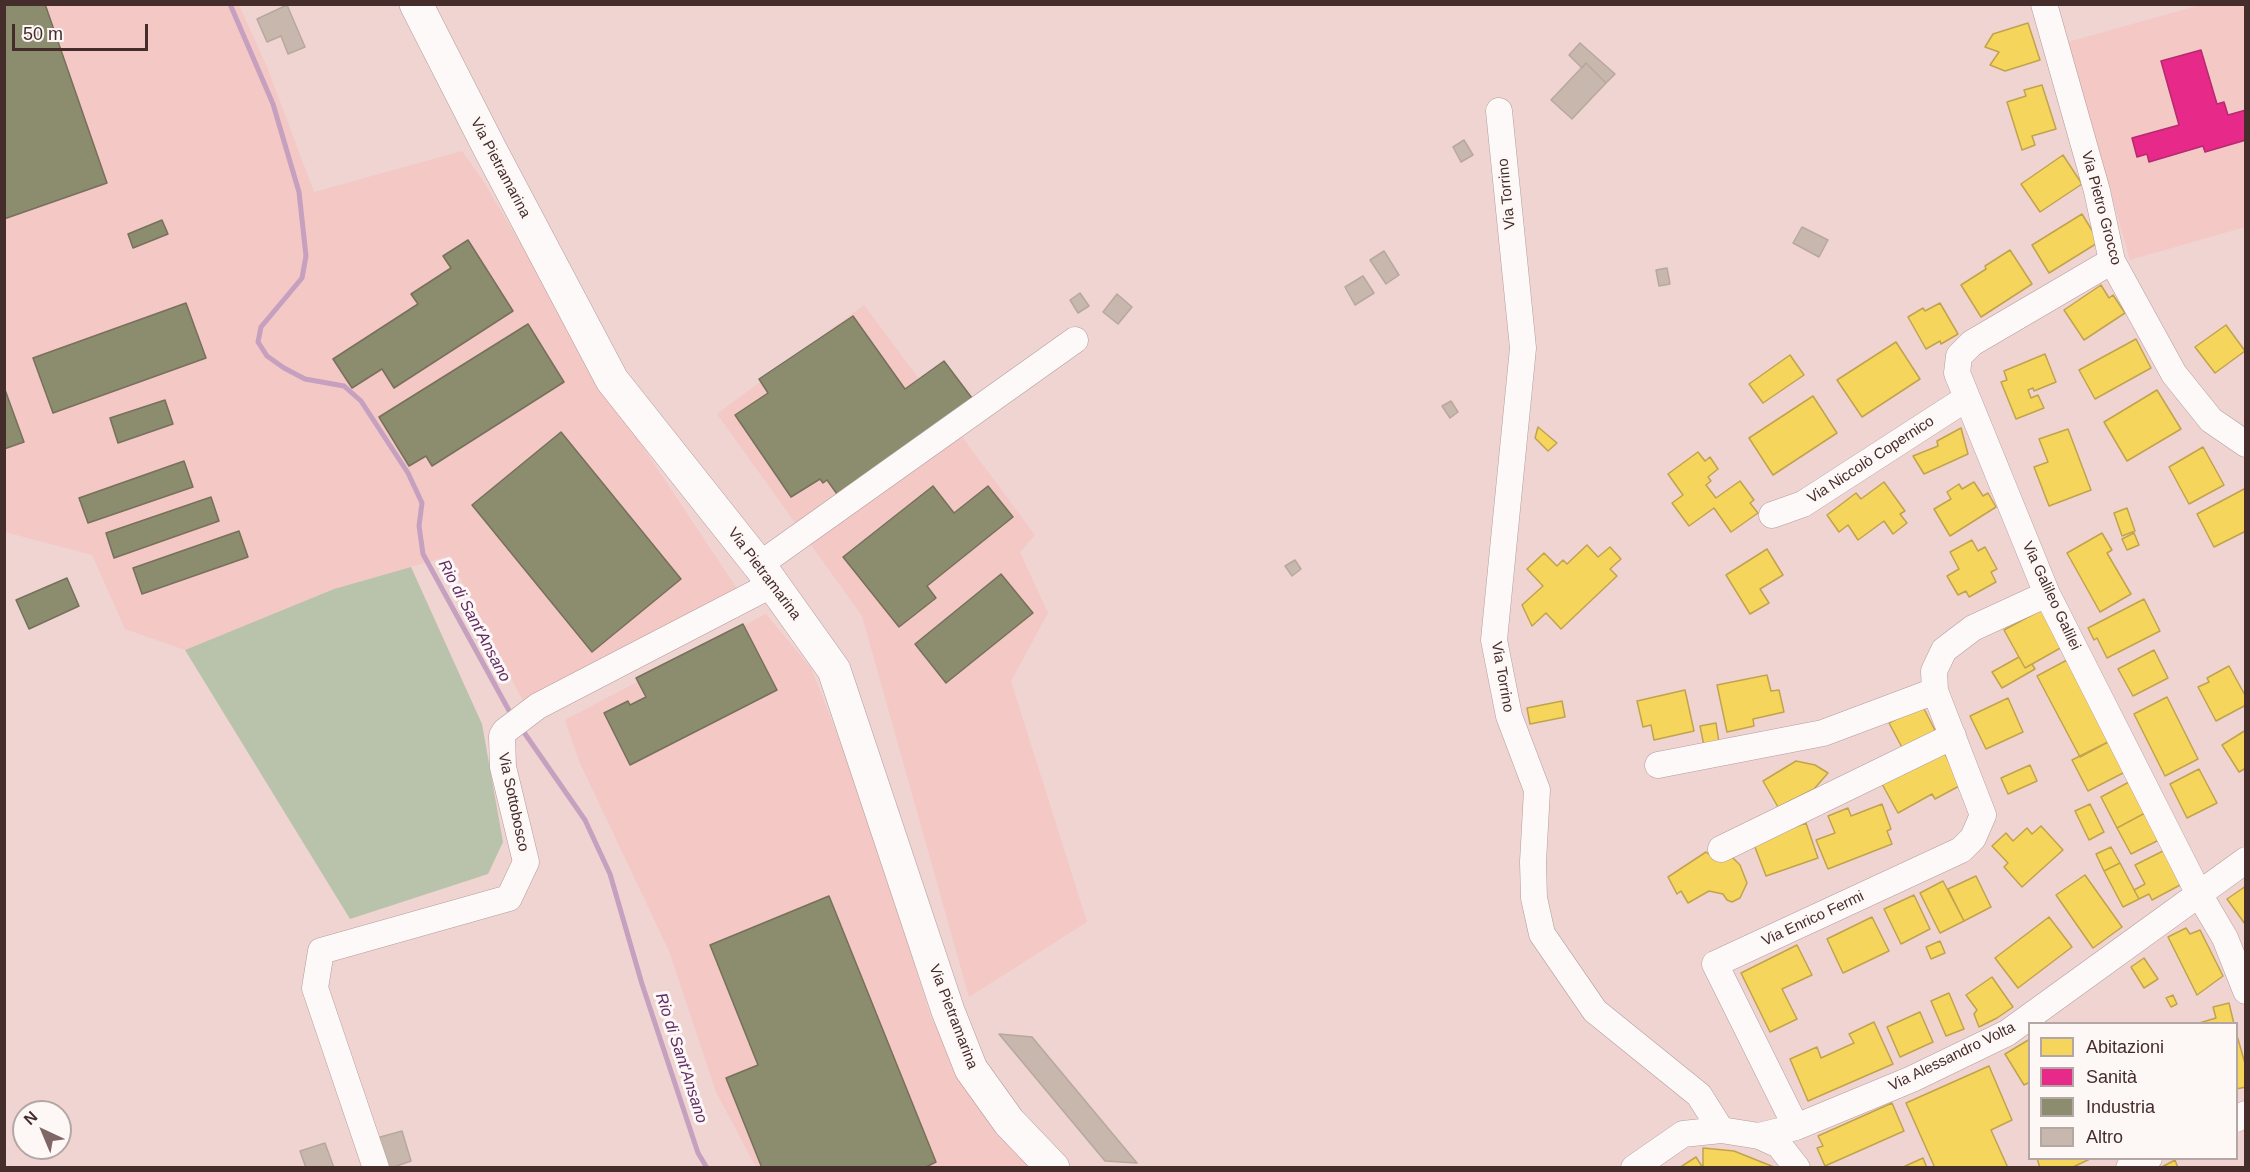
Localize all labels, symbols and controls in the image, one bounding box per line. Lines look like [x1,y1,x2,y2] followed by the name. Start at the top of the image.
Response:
[15,12,152,50] scale bar
[23,24,63,44] text: 50 m
[466,115,534,221] street label: Via Pietramarina
[2077,149,2125,267] street label: Via Pietro Grocco
[1494,158,1520,230] street label: Via Torrino
[1804,412,1938,508] street label: Via Niccolò Copernico
[724,524,804,624] street label: Via Pietramarina
[2018,539,2084,653] street label: Via Galileo Galilei
[434,557,514,685] water label: Rio di Sant'Ansano
[1487,640,1517,714] street label: Via Torrino
[494,751,532,853] street label: Via Sottobosco
[1759,887,1867,951] street label: Via Enrico Fermi
[925,962,981,1072] street label: Via Pietramarina
[651,991,711,1125] water label: Rio di Sant'Ansano
[1886,1019,2018,1095] street label: Via Alessandro Volta
[2028,1022,2238,1160] legend
[2086,1037,2164,1057] text: Abitazioni
[2086,1067,2137,1087] text: Sanità
[2086,1097,2155,1117] text: Industria
[12,1100,72,1160] north arrow
[20,1108,41,1128] text: N
[2086,1127,2123,1147] text: Altro

